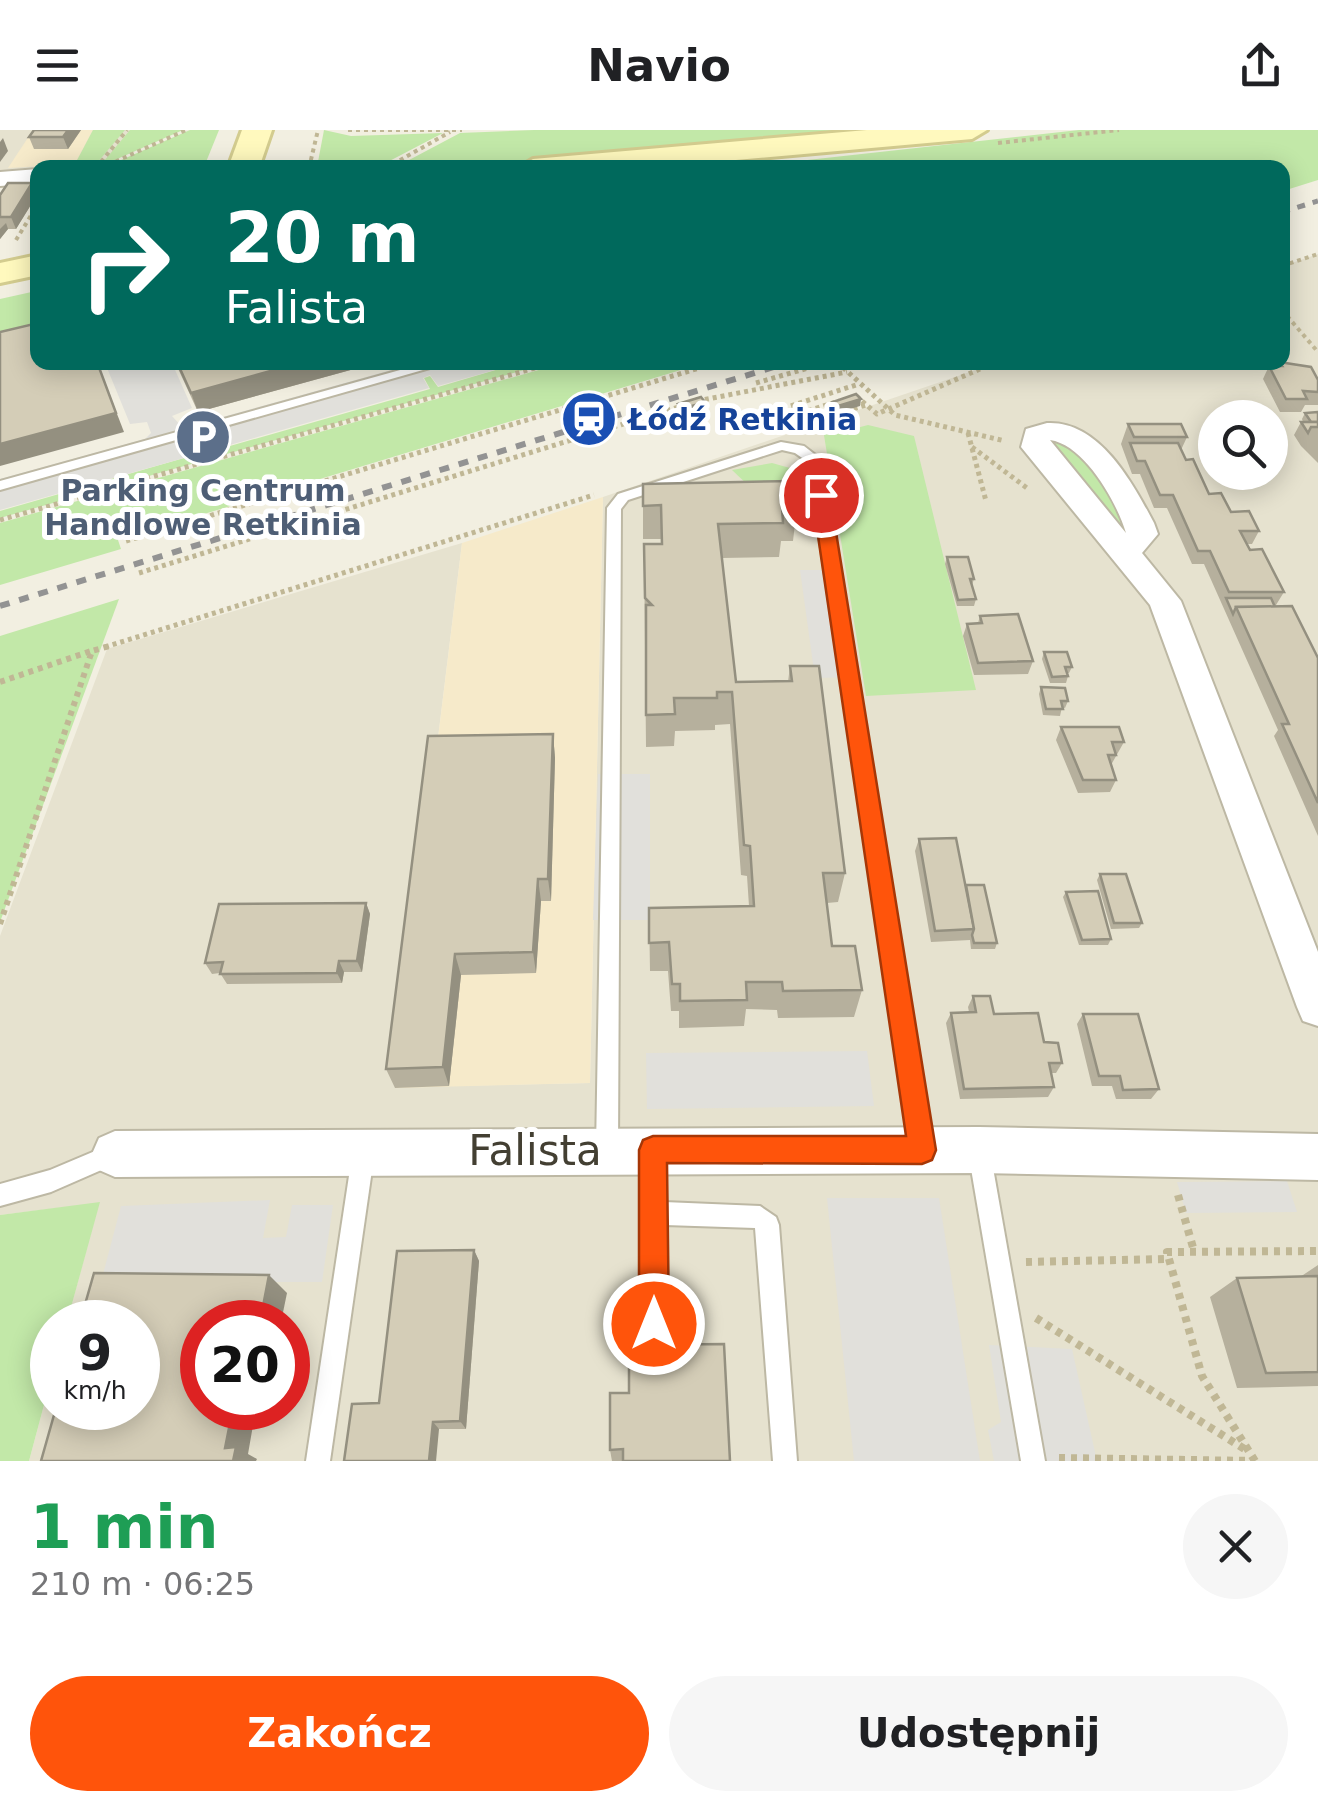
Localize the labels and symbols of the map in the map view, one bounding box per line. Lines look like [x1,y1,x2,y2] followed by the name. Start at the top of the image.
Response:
[559,389,619,449] station icon: Łódź Retkinia
[626,402,857,437] place label: Łódź Retkinia
[173,407,233,467] parking icon: Parking Centrum Handlowe Retkinia
[779,453,864,538] pin
[44,473,362,542] place label: Parking Centrum Handlowe Retkinia
[468,1126,602,1175] street label: Falista
[602,1272,706,1376] position arrow
[180,1300,310,1430] speed limit sign: 20

